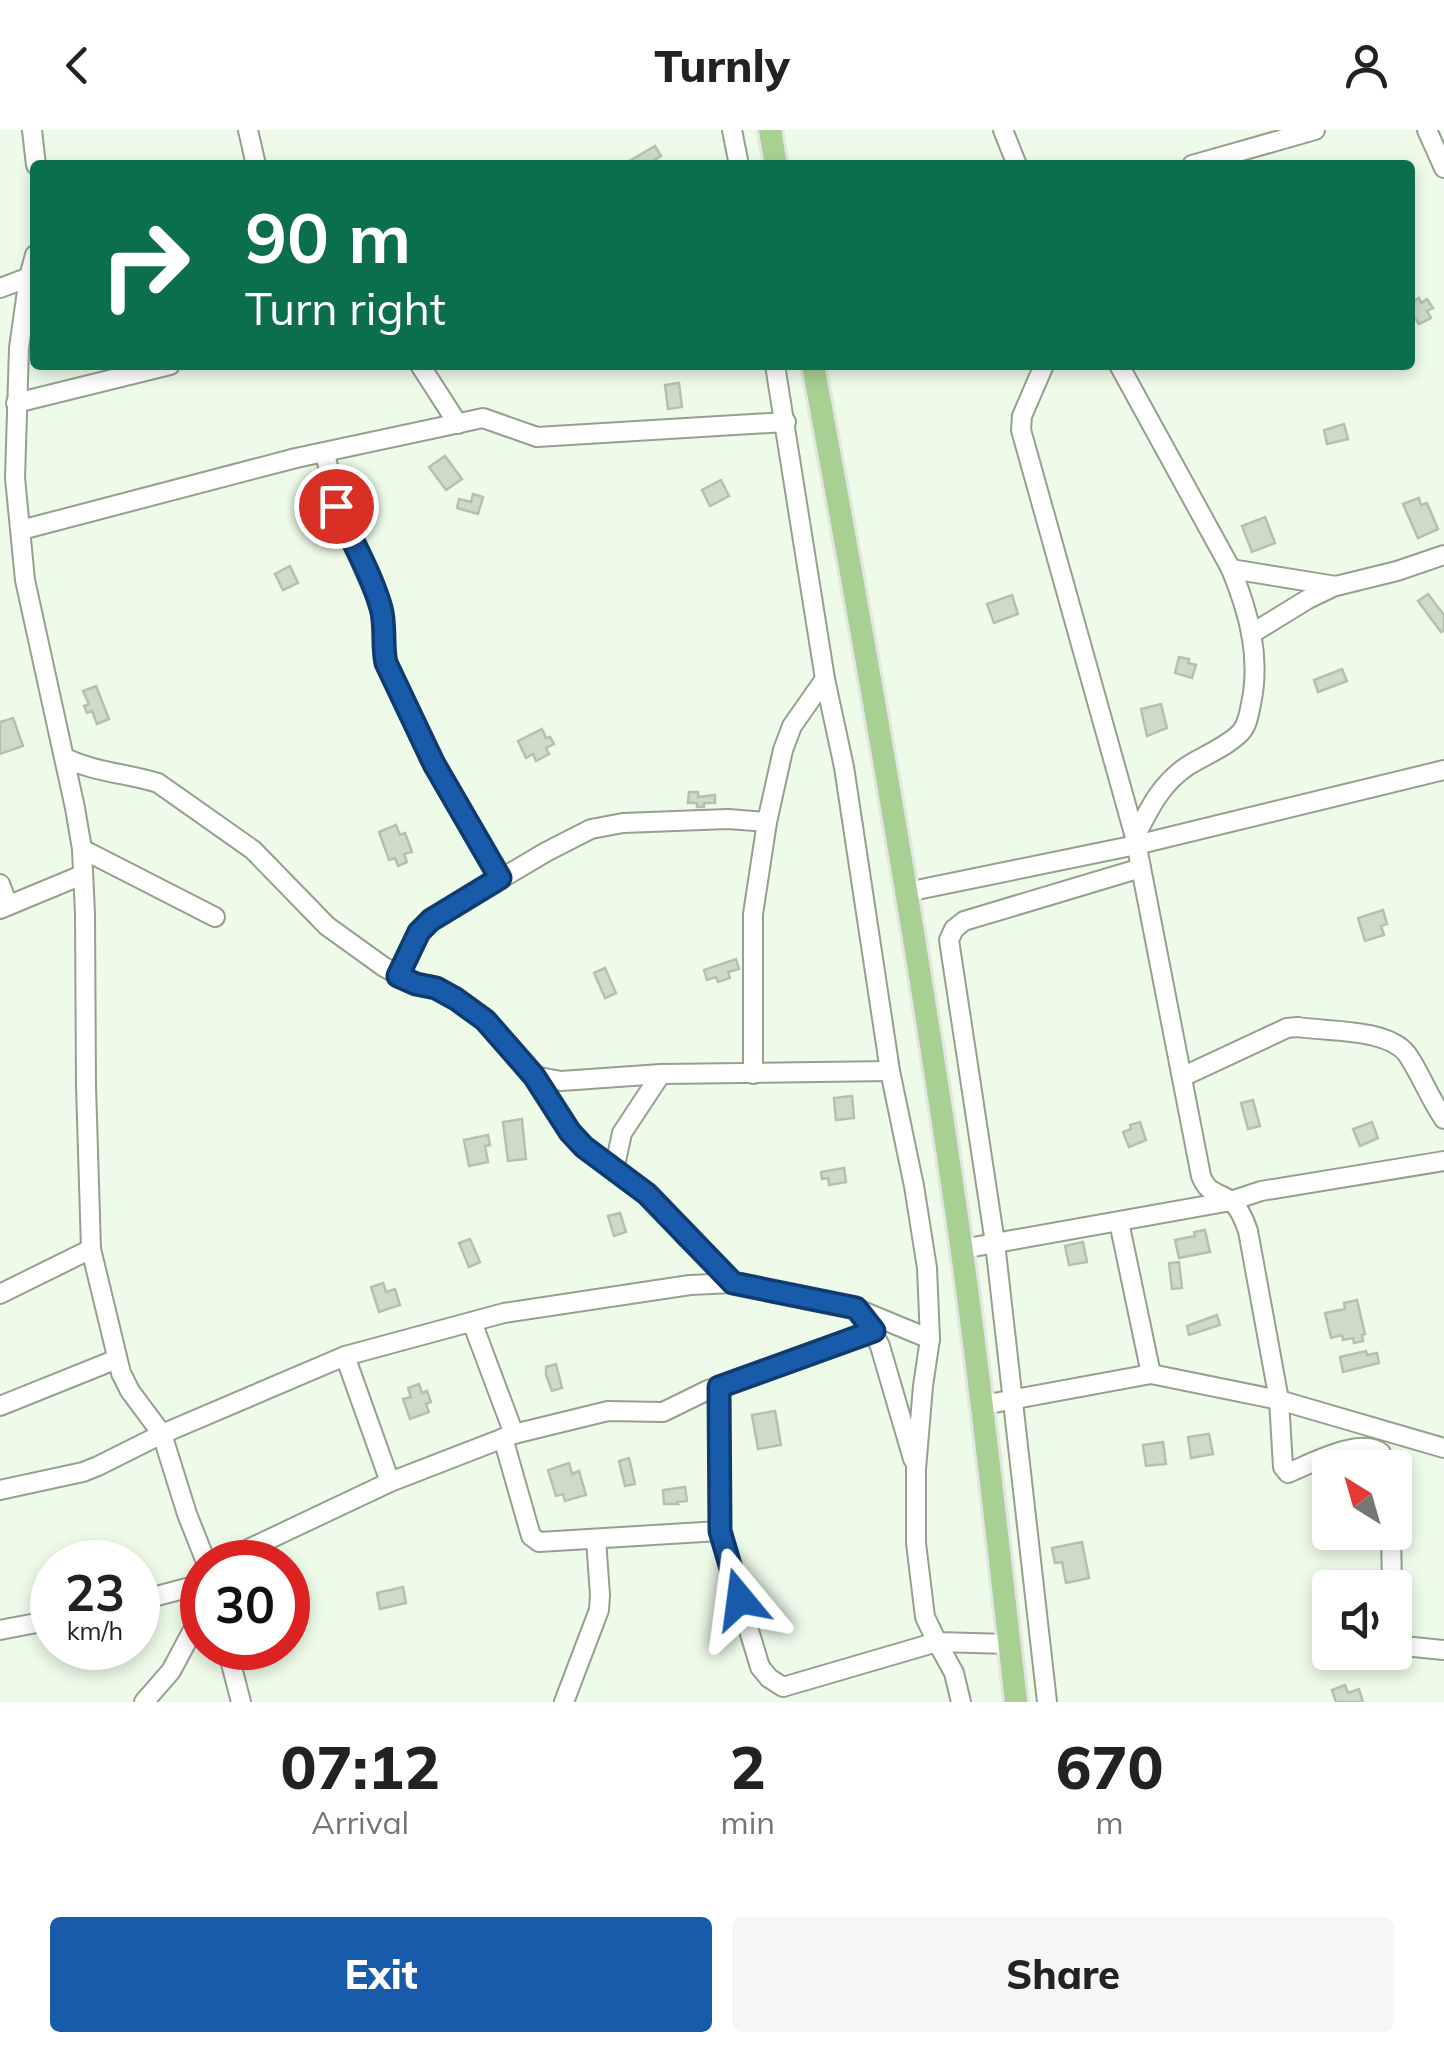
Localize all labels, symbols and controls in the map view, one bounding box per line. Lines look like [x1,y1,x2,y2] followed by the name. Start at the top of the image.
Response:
[654,37,790,93] text: Turnly
[50,38,105,93] icon: back
[1339,38,1394,93] icon: person
[245,193,411,281] text: 90 m
[80,200,210,330] icon: right
[245,280,446,336] text: Turn right
[294,464,379,549] pin
[309,479,364,534] icon: arrive
[1312,1450,1412,1550] north arrow
[1312,1450,1412,1670] map controls
[180,1540,310,1670] speed limit sign: 30
[688,1547,792,1651] position arrow
[65,1561,125,1624] text: 23
[1312,1570,1412,1670] button: sound
[67,1615,123,1646] text: km/h
[280,1729,440,1804] text: 07:12
[730,1729,766,1804] text: 2
[1055,1729,1163,1804] text: 670
[311,1802,409,1842] text: Arrival
[721,1802,775,1842] text: min
[1095,1802,1124,1842] text: m
[50,1917,712,2032] button: Exit
[732,1917,1394,2032] button: Share

